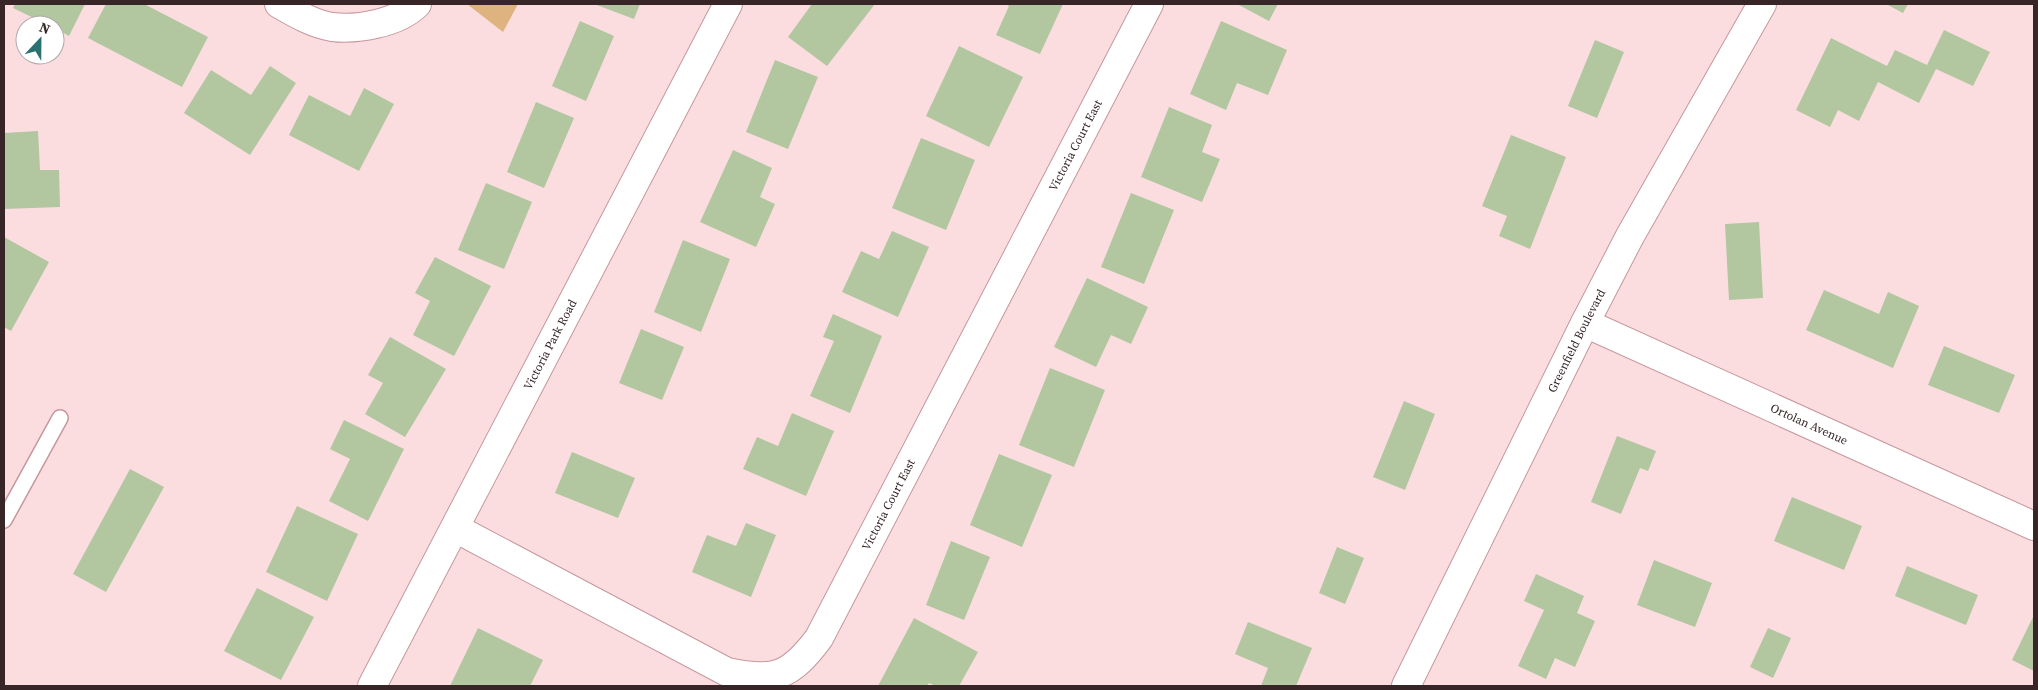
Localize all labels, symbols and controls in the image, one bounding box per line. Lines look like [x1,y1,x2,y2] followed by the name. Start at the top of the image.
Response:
[15,15,65,65] north arrow
[36,17,53,39] text: N
[1045,97,1106,194] street label: Victoria Court East
[1544,286,1609,395] street label: Greenfield Boulevard
[520,297,580,393] street label: Victoria Park Road
[1768,400,1850,449] street label: Ortolan Avenue
[858,456,919,553] street label: Victoria Court East

